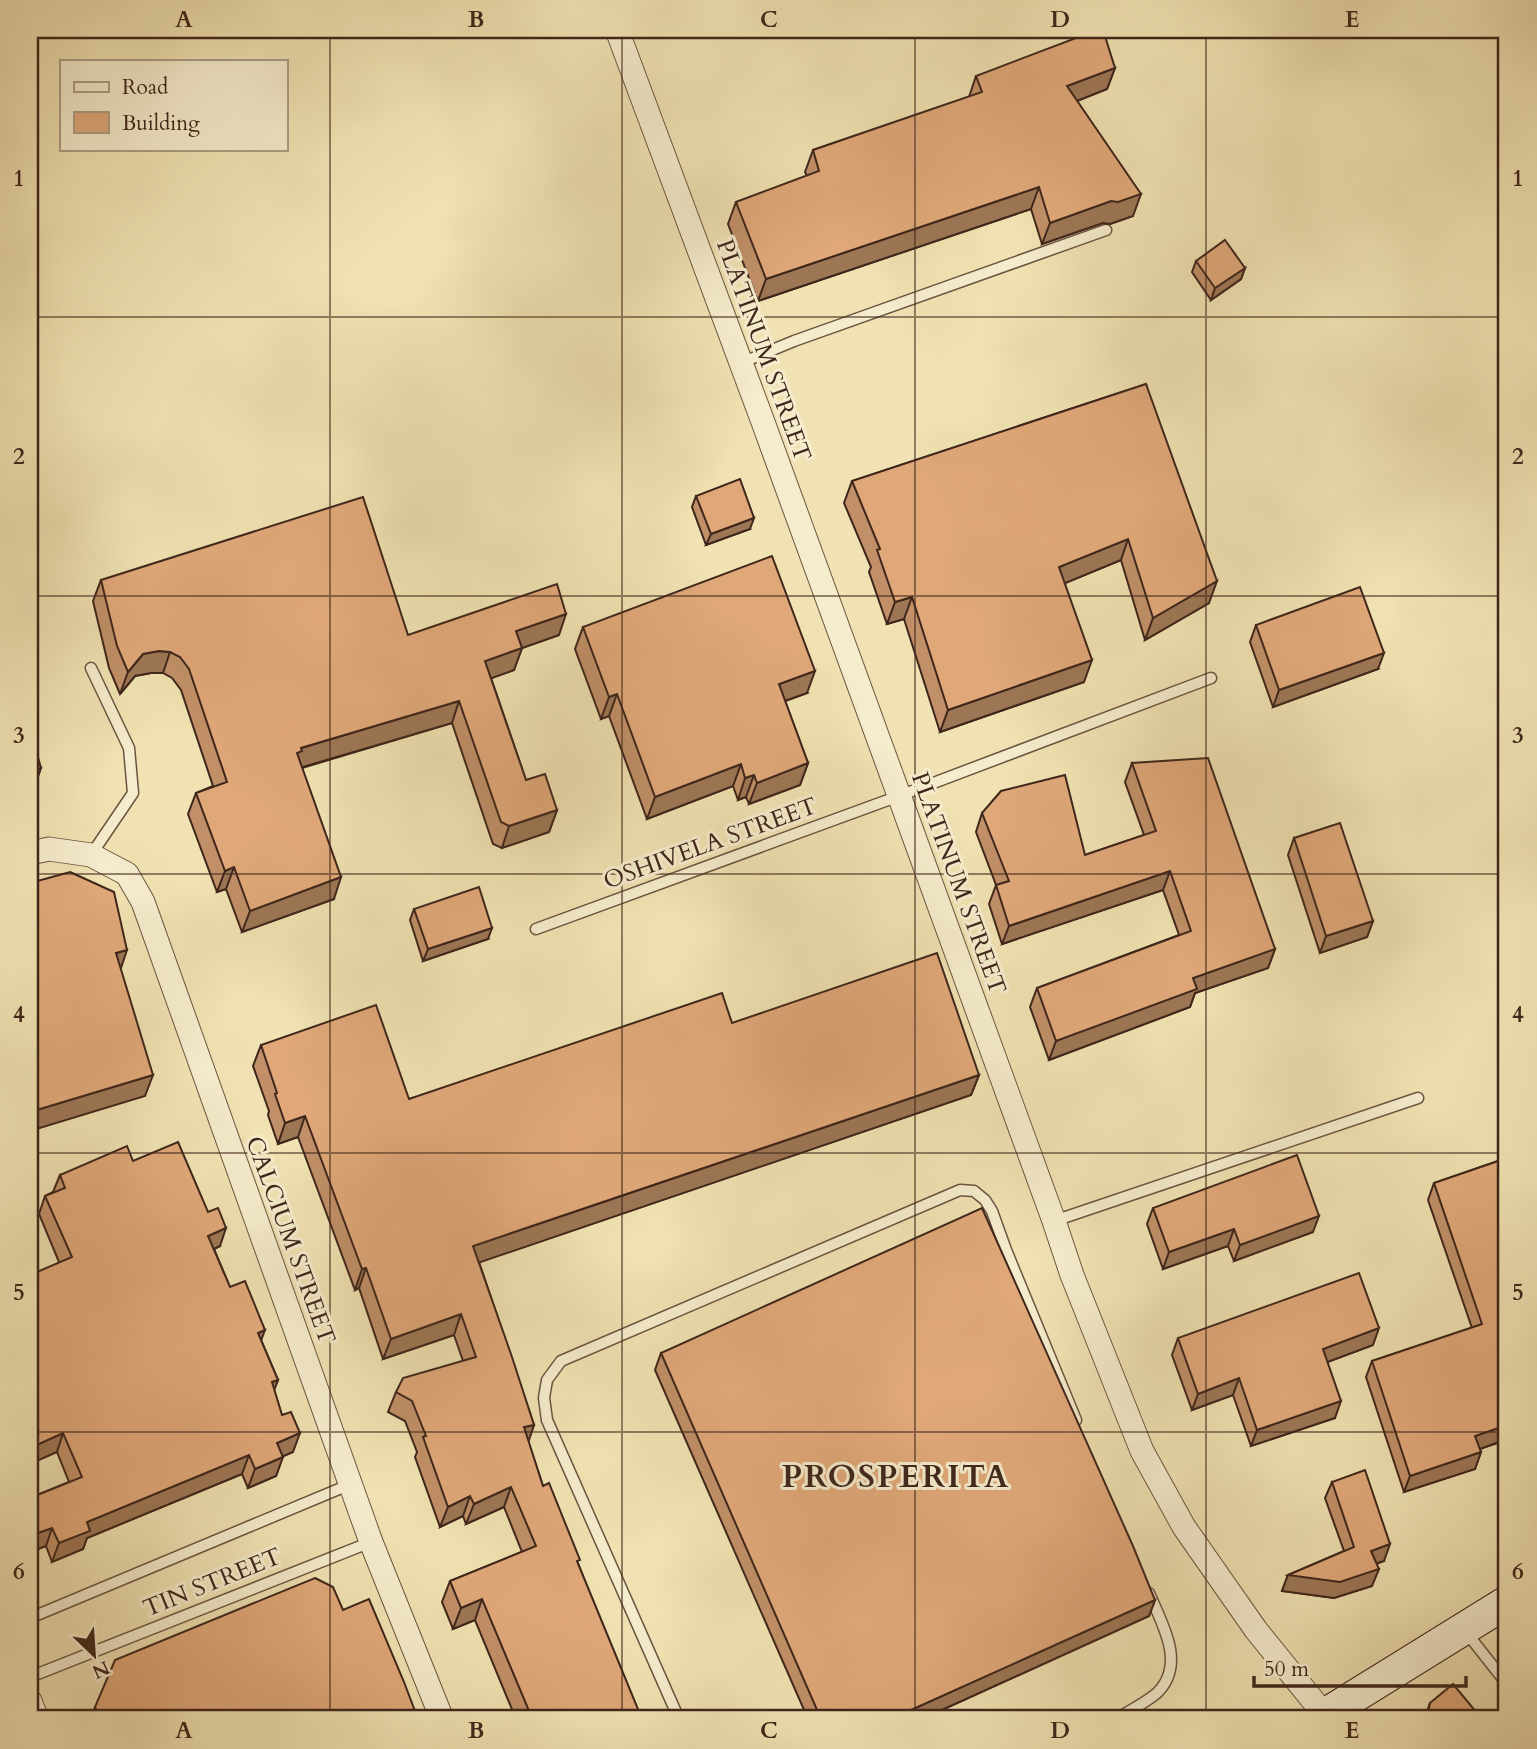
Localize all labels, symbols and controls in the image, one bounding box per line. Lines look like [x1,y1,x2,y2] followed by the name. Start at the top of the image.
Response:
[175,4,193,35] text: A
[468,4,484,35] text: B
[760,4,778,35] text: C
[1050,4,1070,35] text: D
[1345,4,1359,35] text: E
[60,60,287,150] legend
[122,73,168,102] text: Road
[122,109,200,138] text: Building
[13,163,25,194] text: 1
[1512,163,1524,194] text: 1
[708,234,819,466] street label: PLATINUM STREET
[13,441,25,472] text: 2
[1512,441,1524,472] text: 2
[13,720,25,751] text: 3
[1512,720,1524,751] text: 3
[903,767,1014,999] street label: PLATINUM STREET
[599,789,822,897] street label: OSHIVELA STREET
[13,999,25,1030] text: 4
[1512,999,1524,1030] text: 4
[238,1132,343,1349] street label: CALCIUM STREET
[13,1277,25,1308] text: 5
[1512,1277,1524,1308] text: 5
[782,1455,1010,1499] district label: PROSPERITA
[138,1540,286,1625] street label: TIN STREET
[13,1556,25,1587] text: 6
[1512,1556,1524,1587] text: 6
[60,1620,130,1690] north arrow
[1254,1644,1465,1688] scale bar
[87,1654,114,1685] text: N
[1264,1655,1309,1684] text: 50 m
[175,1715,193,1746] text: A
[468,1715,484,1746] text: B
[760,1715,778,1746] text: C
[1050,1715,1070,1746] text: D
[1345,1715,1359,1746] text: E

